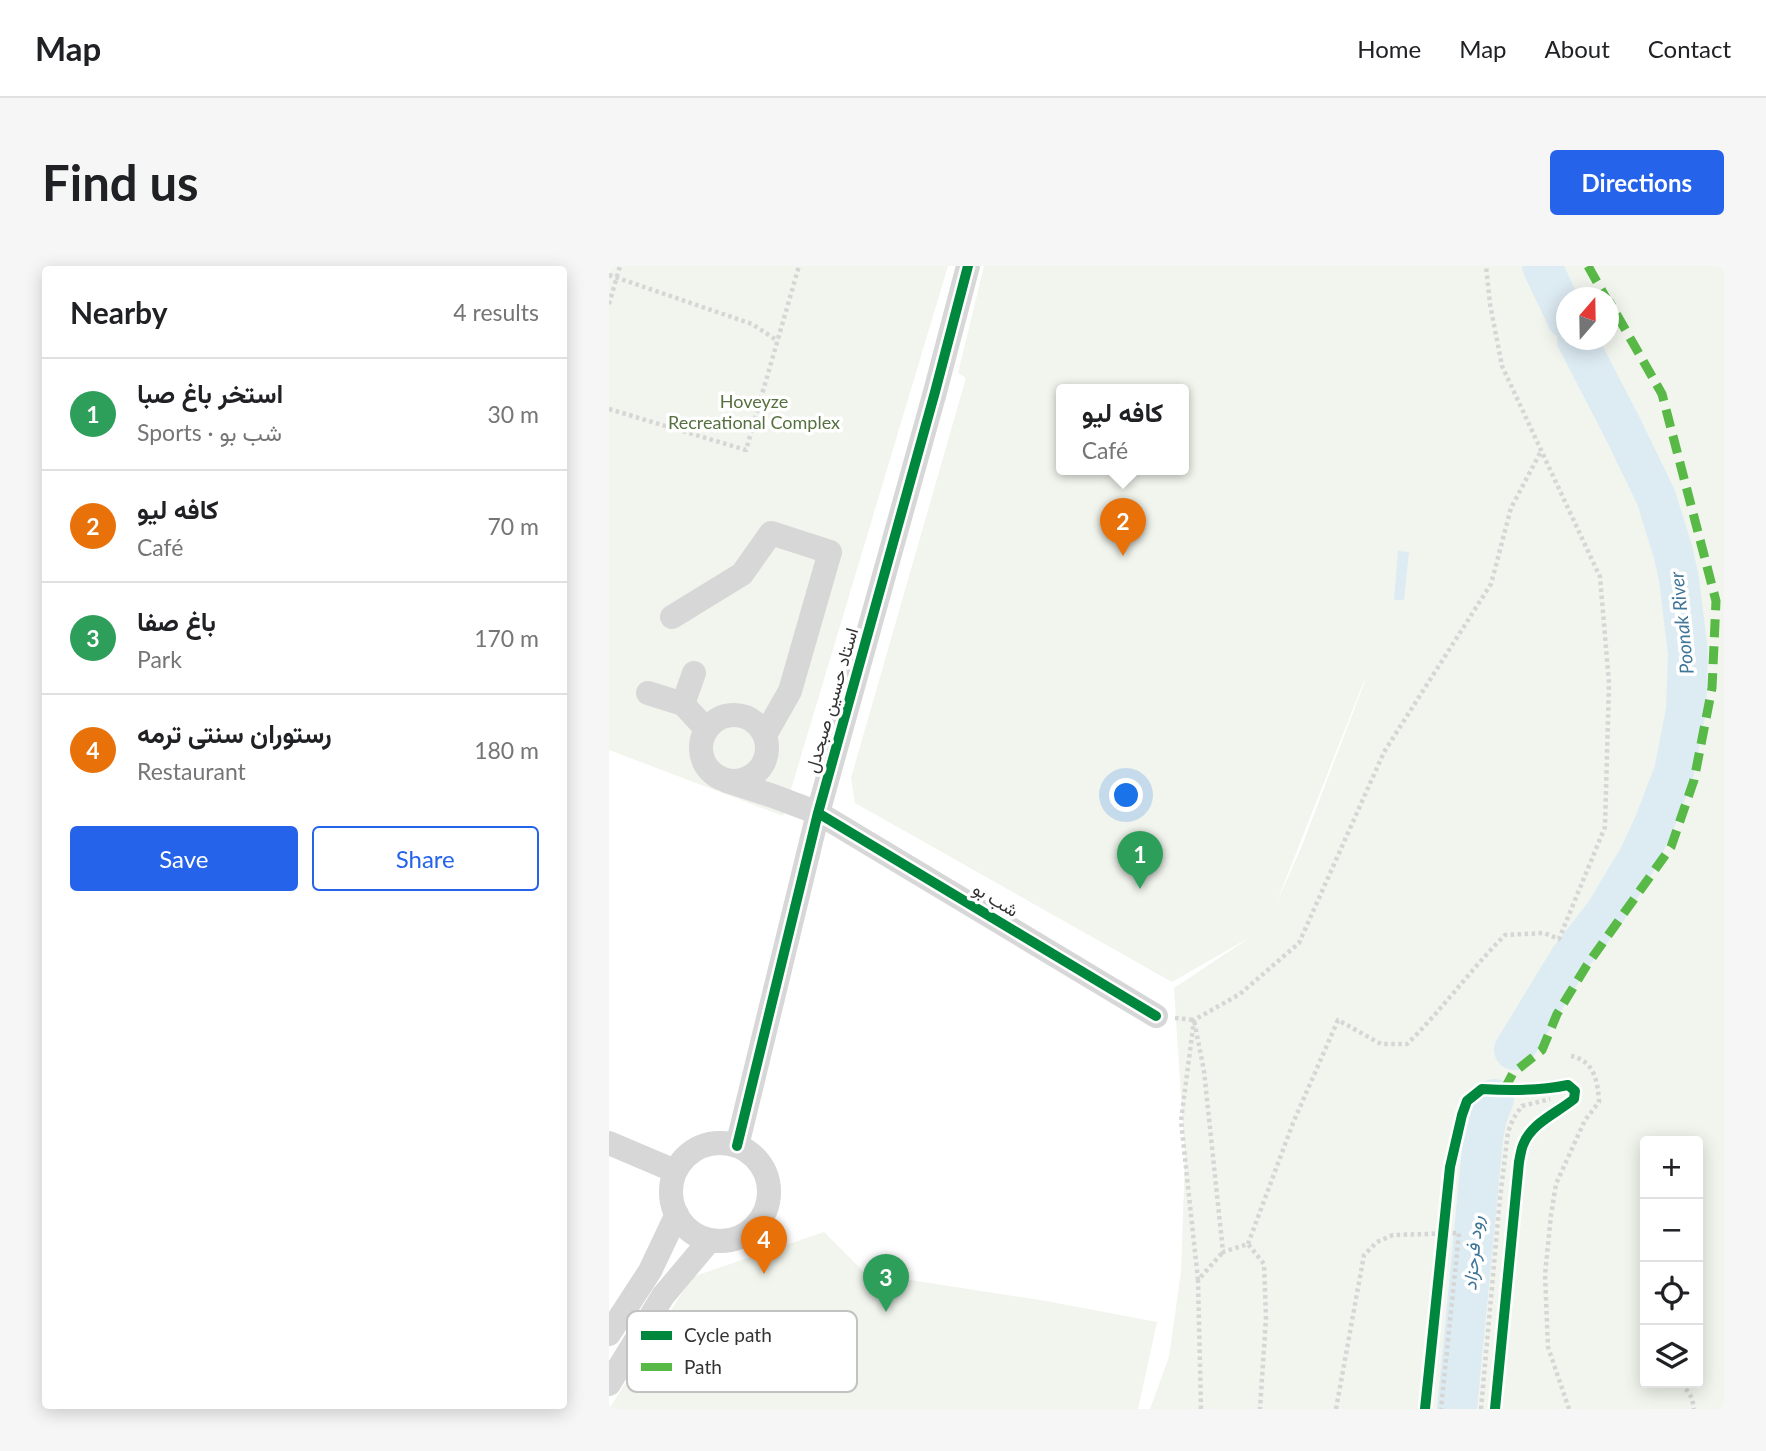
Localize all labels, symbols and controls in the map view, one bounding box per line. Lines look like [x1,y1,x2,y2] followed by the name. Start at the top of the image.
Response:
[35,28,101,68] text: Map
[1357,34,1421,63] text: Home
[1459,34,1507,63] text: Map
[1545,34,1610,63] text: About
[1648,34,1731,63] text: Contact
[1550,150,1724,215] button: Directions
[42,153,199,211] text: Find us
[1556,287,1619,350] north arrow
[70,294,168,330] text: Nearby
[453,298,539,326] text: 4 results
[137,377,283,409] text: استخر باغ صبا
[1056,384,1189,475] popup
[668,390,840,433] park label: Hoveyze Recreational Complex
[1082,396,1163,428] text: کافه لیو
[86,400,100,428] text: 1
[488,400,539,428] text: 30 m
[137,418,282,446] text: Sports · شب بو
[1082,436,1128,464] text: Café
[137,493,219,525] text: کافه لیو
[1100,498,1146,556] pin: 2
[86,512,100,540] text: 2
[488,512,539,540] text: 70 m
[137,533,183,561] text: Café
[1664,570,1698,675] water label: Poonak River
[137,605,216,637] text: باغ صفا
[86,624,100,652] text: 3
[474,624,539,652] text: 170 m
[800,625,863,775] street label: استاد حسین صبحدل
[137,645,182,673] text: Park
[137,717,332,749] text: رستوران سنتی ترمه
[86,736,100,764] text: 4
[474,736,539,764] text: 180 m
[137,757,246,785] text: Restaurant
[1109,778,1143,812] your location
[70,826,298,891] button: Save
[312,826,539,891] button: Share
[1117,831,1163,889] pin: 1
[969,877,1023,922] street label: شب بو
[1640,1136,1703,1388] map controls
[1640,1136,1703,1199] button: +
[1640,1199,1703,1262] button: −
[1457,1214,1488,1291] water label: رود فرحزاد
[741,1216,787,1274] pin: 4
[863,1254,909,1312] pin: 3
[1640,1262,1703,1325] button: locate
[627,1311,857,1392] legend
[684,1323,772,1346] text: Cycle path
[1640,1325,1703,1388] button: layers
[684,1355,722,1378] text: Path

